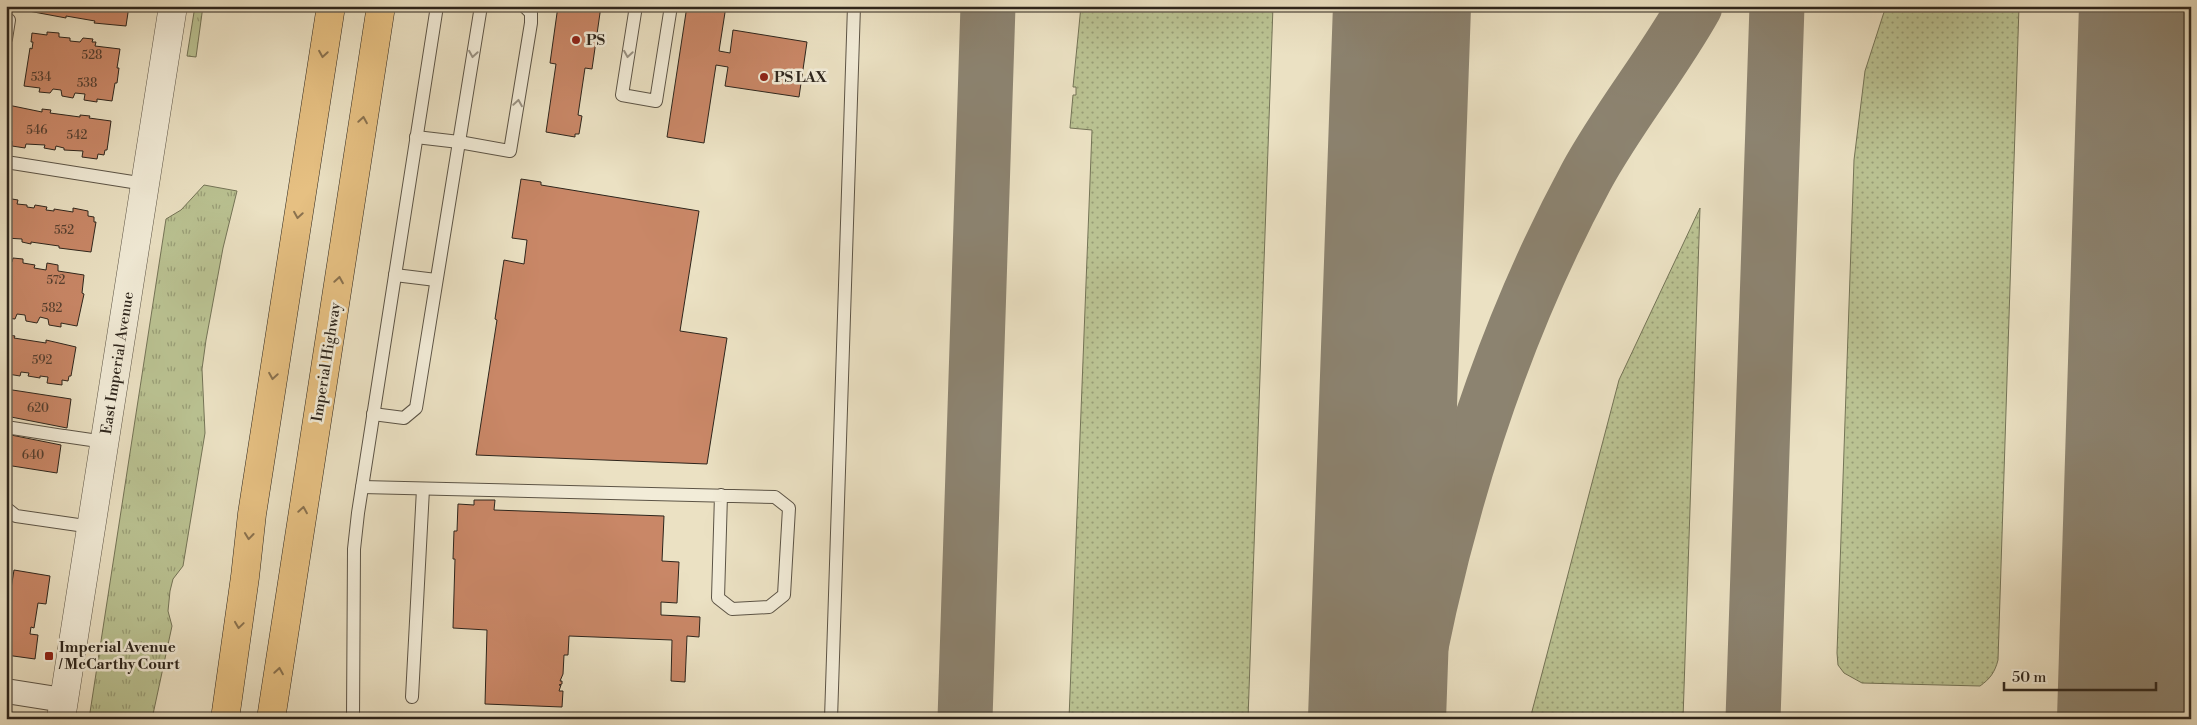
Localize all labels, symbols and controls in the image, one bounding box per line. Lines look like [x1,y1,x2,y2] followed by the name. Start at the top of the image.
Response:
[586,31,606,50] place label: PS
[570,34,582,46] marker: PS
[82,48,102,63] house number: 528
[319,50,329,59] one-way arrow
[624,50,634,59] one-way arrow
[468,51,479,59] one-way arrow
[774,68,828,87] place label: PS LAX
[31,70,51,85] house number: 534
[758,71,770,83] marker: PS LAX
[77,76,97,91] house number: 538
[512,98,522,107] one-way arrow
[358,115,368,124] one-way arrow
[26,123,48,138] house number: 546
[67,128,88,143] house number: 542
[294,211,304,219] one-way arrow
[54,223,74,238] house number: 552
[47,273,66,288] house number: 572
[333,276,343,284] one-way arrow
[97,290,138,436] street label: East Imperial Avenue
[308,300,345,423] street label: Imperial Highway
[42,301,63,316] house number: 582
[32,353,53,368] house number: 592
[269,371,279,380] one-way arrow
[27,401,49,416] house number: 620
[22,448,44,463] house number: 640
[298,506,308,514] one-way arrow
[244,533,255,541] one-way arrow
[234,621,244,630] one-way arrow
[58,638,180,674] place label: Imperial Avenue / McCarthy Court
[43,650,55,662] marker: Imperial Avenue / McCarthy Court
[2004,660,2157,692] scale bar
[273,666,283,675] one-way arrow
[2012,668,2046,687] text: 50 m

